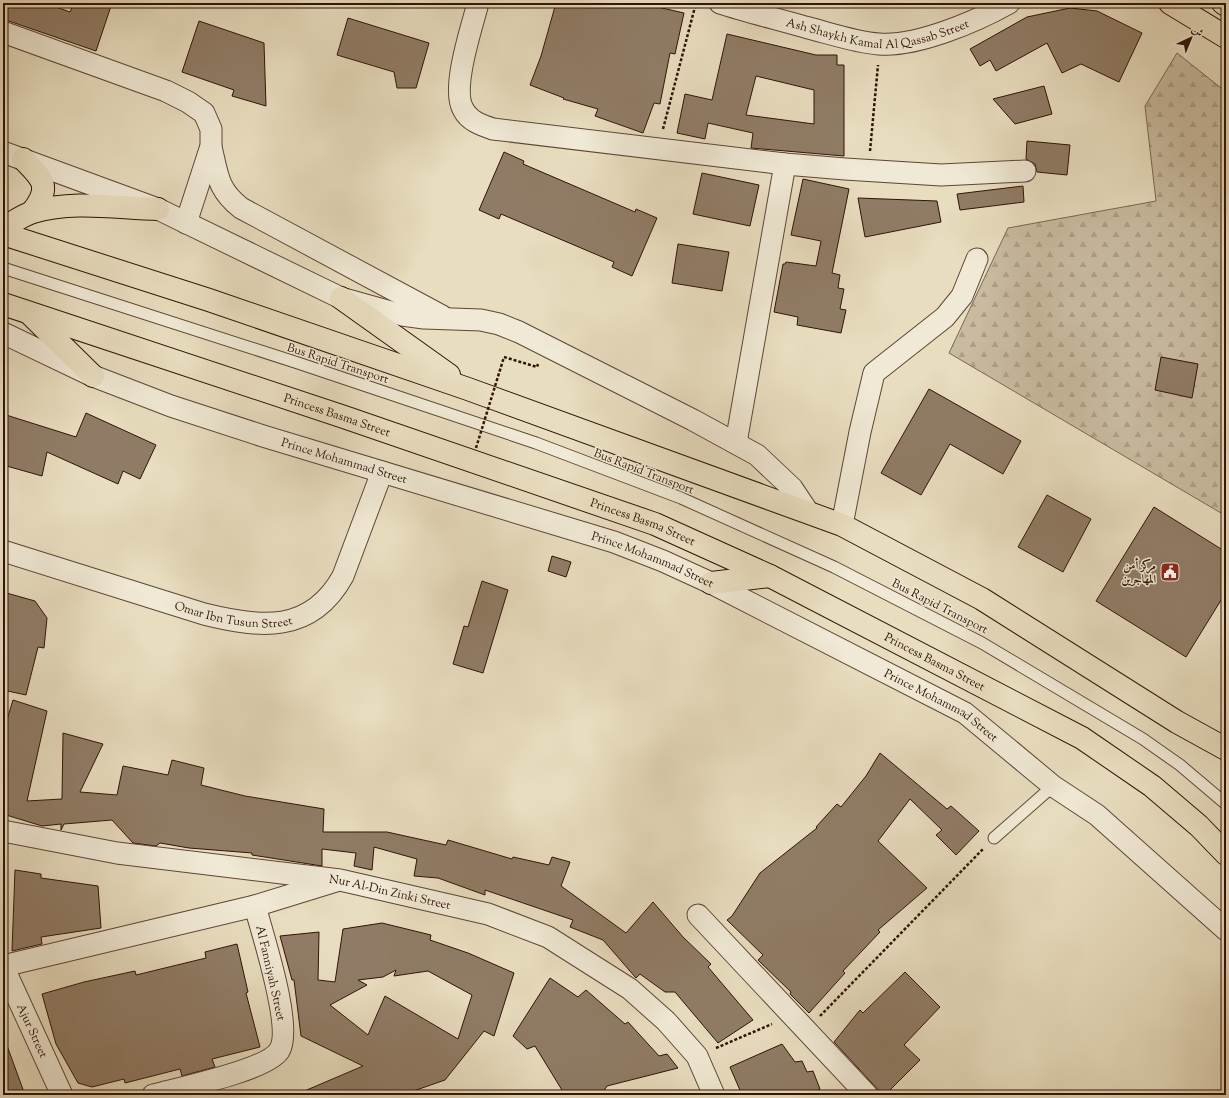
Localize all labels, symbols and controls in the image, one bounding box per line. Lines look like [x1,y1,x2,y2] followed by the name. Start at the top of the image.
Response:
[783,13,971,27] street label: Ash Shaykh Kamal Al Qassab Street
[784,14,972,54] text: Ash Shaykh Kamal Al Qassab Street
[1171,18,1211,58] north arrow
[1188,22,1207,41] text: ش
[284,339,391,389] street label: Bus Rapid Transport
[281,390,392,442] street label: Princess Basma Street
[279,434,409,489] street label: Prince Mohammad Street
[591,445,696,499] street label: Bus Rapid Transport
[588,494,698,551] street label: Princess Basma Street
[589,528,717,593] street label: Prince Mohammad Street
[1122,557,1156,589] place label: مركز أمن المهاجرين
[1159,561,1181,583] public building icon: مركز أمن المهاجرين
[888,575,991,639] street label: Bus Rapid Transport
[172,597,295,633] street label: Omar Ibn Tusun Street
[881,629,988,696] street label: Princess Basma Street
[881,665,1002,747] street label: Prince Mohammad Street
[328,871,452,915] street label: Nur Al-Din Zinki Street
[250,924,290,1023] street label: Al Fanniyah Street
[11,1001,52,1061] street label: Ajur Street

